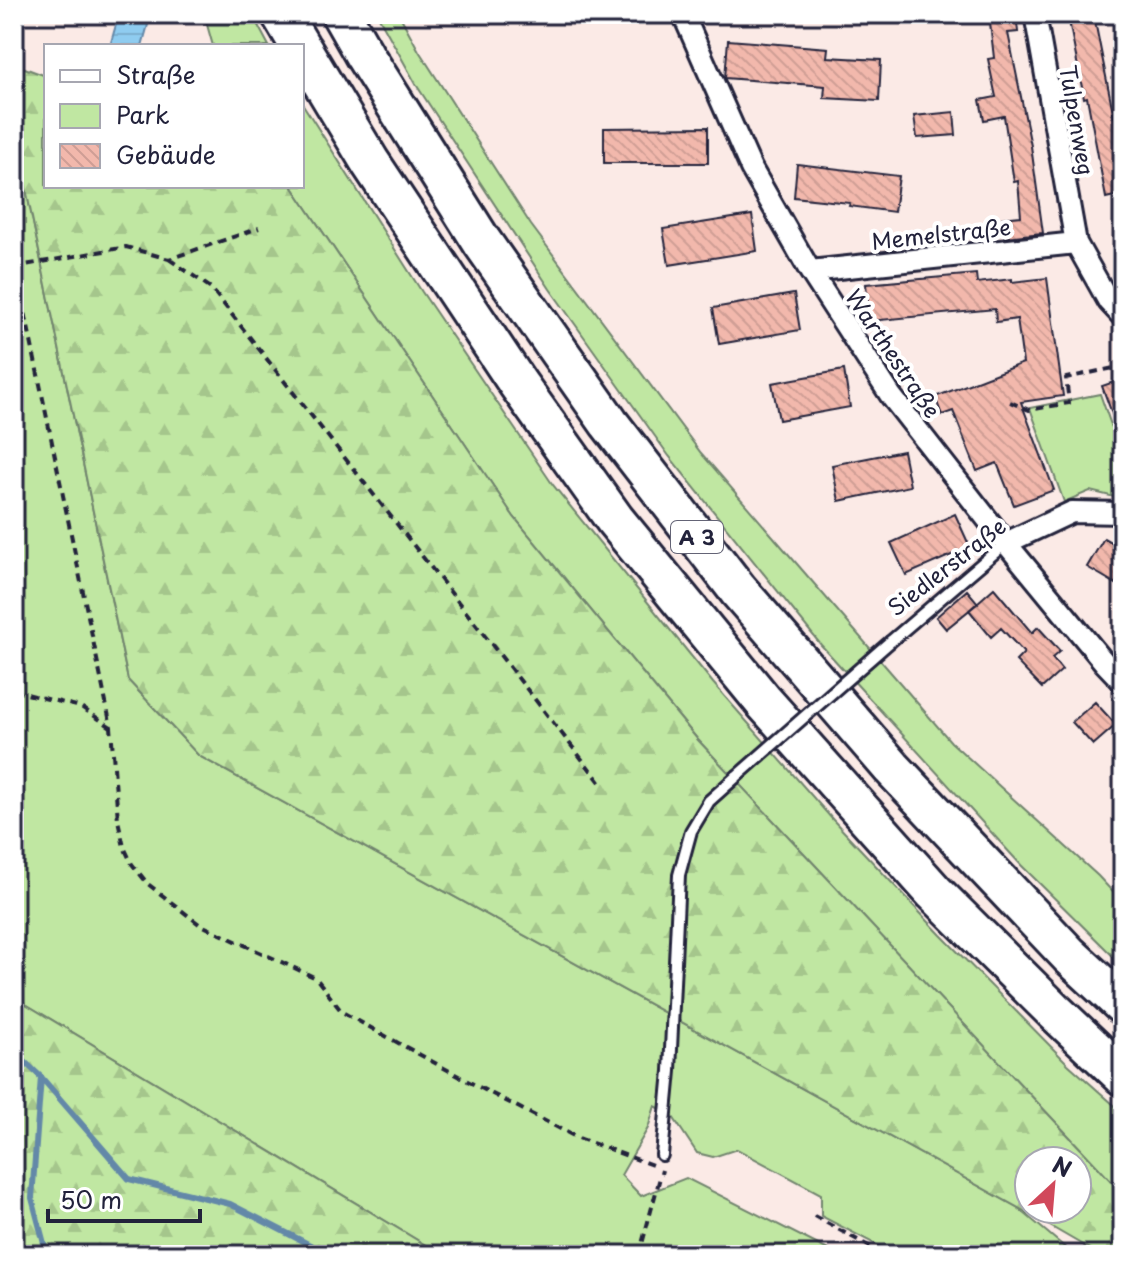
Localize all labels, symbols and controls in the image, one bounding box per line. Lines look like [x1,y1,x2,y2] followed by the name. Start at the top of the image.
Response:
[44,44,304,188] legend
[116,56,195,92] text: Straße
[1052,62,1104,178] street label: Tulpenweg
[116,96,170,132] text: Park
[116,136,216,172] text: Gebäude
[870,209,1012,257] street label: Memelstraße
[839,282,949,424] street label: Warthestraße
[880,509,1012,623] street label: Siedlerstraße
[671,521,723,553] road number: A 3
[1013,1145,1093,1225] north arrow
[1047,1147,1077,1184] text: N
[48,1173,200,1223] scale bar
[60,1181,122,1217] text: 50 m

